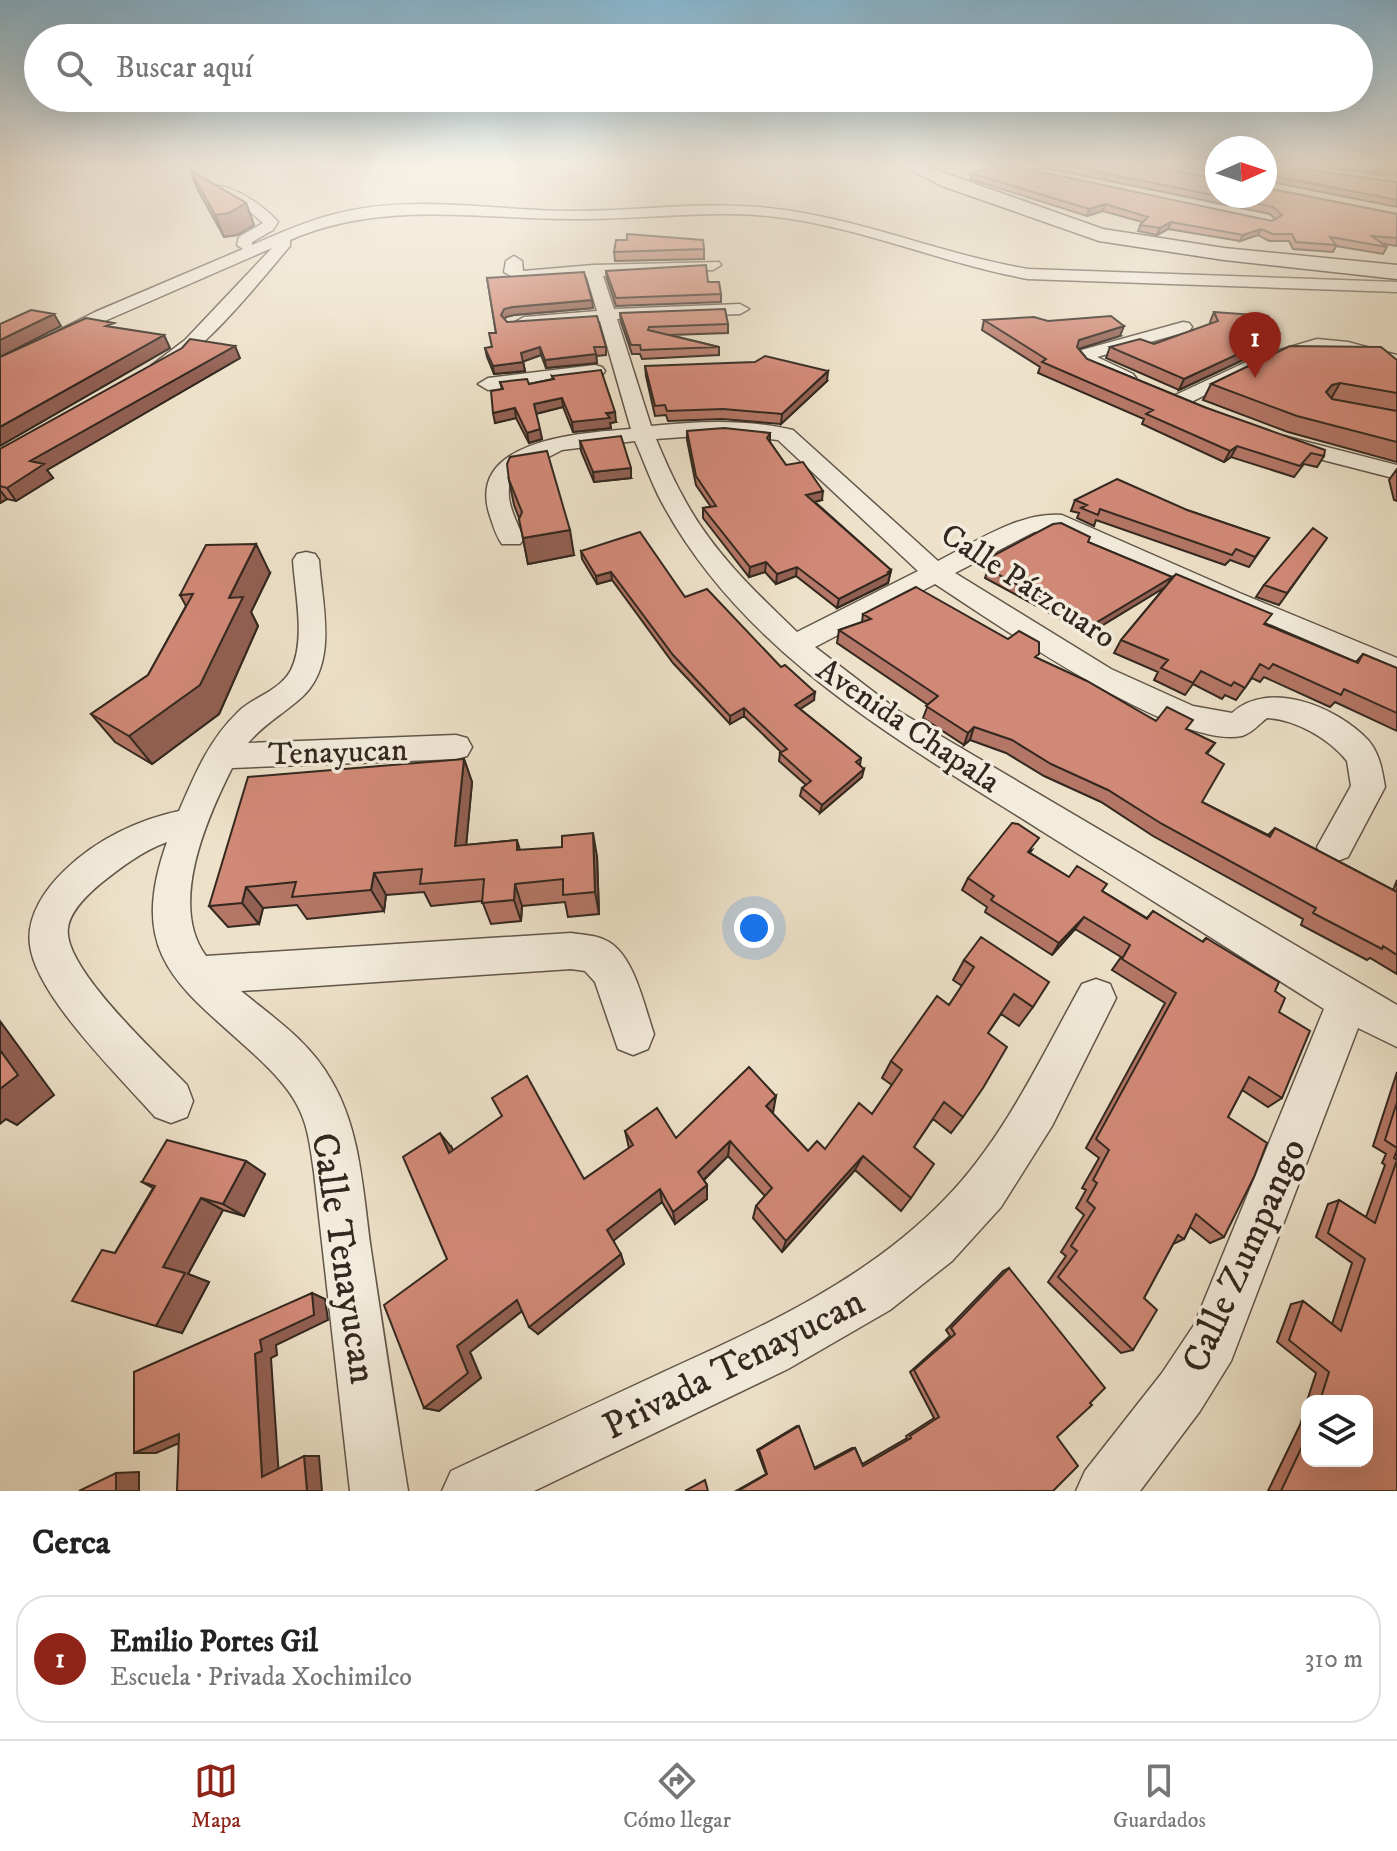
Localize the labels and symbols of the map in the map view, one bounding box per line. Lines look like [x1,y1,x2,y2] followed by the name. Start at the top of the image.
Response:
[1205,136,1277,208] north arrow
[1229,312,1281,378] pin: 1
[933,515,1123,658] street label: Calle Pátzcuaro
[808,651,1008,803] street label: Avenida Chapala
[268,731,409,775] street label: Tenayucan
[734,908,774,948] your location
[300,1130,387,1387] street label: Calle Tenayucan
[1172,1131,1318,1380] street label: Calle Zumpango
[595,1278,873,1451] street label: Privada Tenayucan

